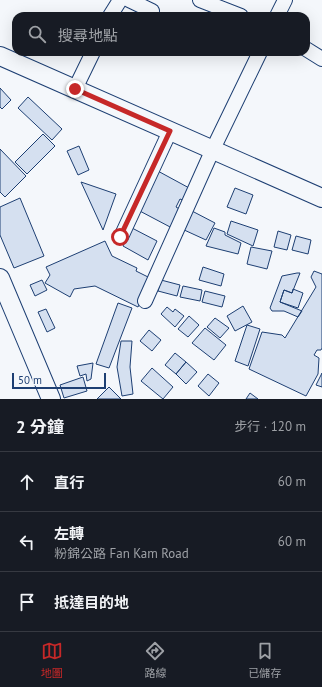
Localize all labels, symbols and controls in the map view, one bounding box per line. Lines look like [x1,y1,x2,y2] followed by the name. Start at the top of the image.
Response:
[12,12,310,56] search box
[26,23,48,45] icon: search
[58,26,118,45] text: 搜尋地點
[66,80,84,98] route end
[111,228,129,246] route start
[12,371,106,390] scale bar
[18,373,42,387] text: 50 m
[16,416,64,438] text: 2 分鐘
[234,418,306,435] text: 步行 · 120 m
[16,471,38,493] icon: ahead
[54,473,84,492] text: 直行
[278,473,306,490] text: 60 m
[54,524,84,543] text: 左轉
[16,531,38,553] icon: left
[278,533,306,550] text: 60 m
[54,545,189,562] text: 粉錦公路 Fan Kam Road
[16,591,38,613] icon: arrive
[54,593,129,612] text: 抵達目的地
[41,640,63,680] tab: 地圖
[144,640,166,680] tab: 路線
[248,640,281,680] tab: 已儲存

